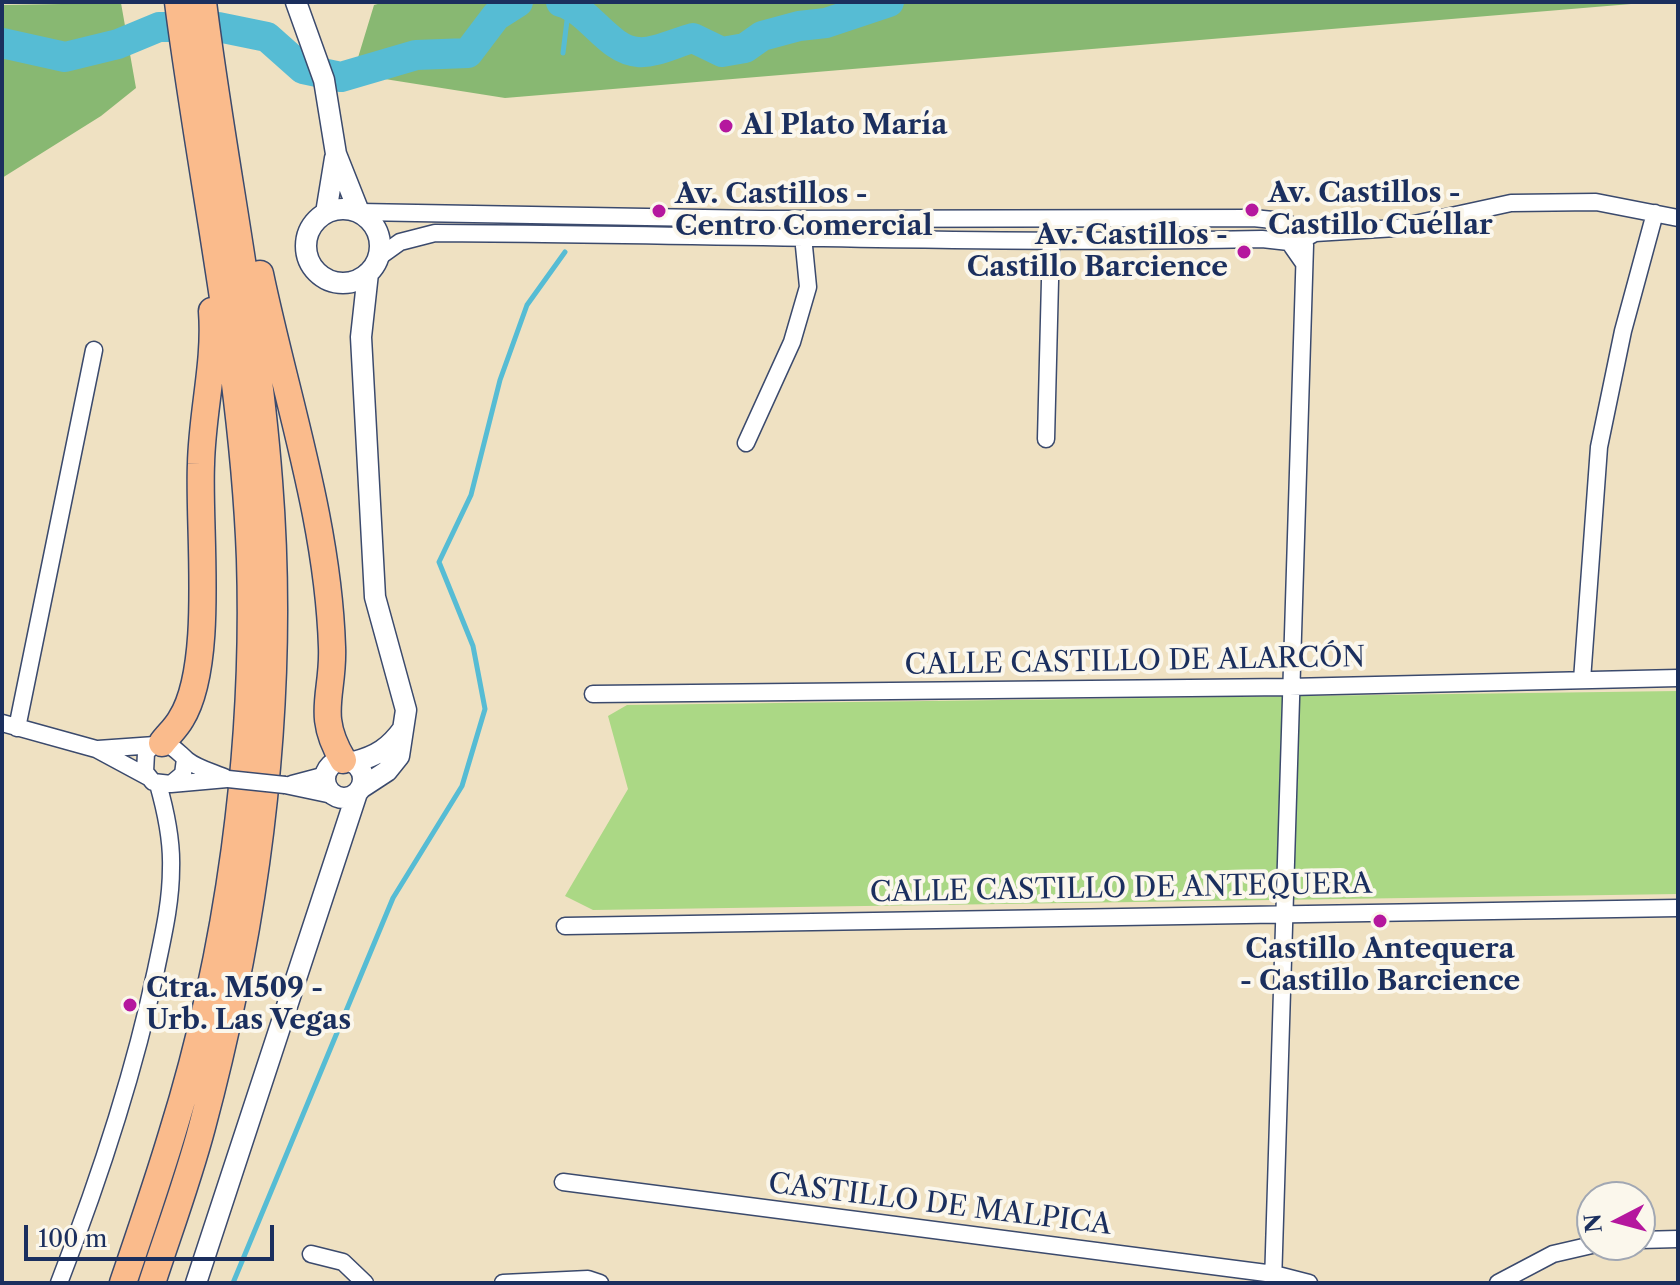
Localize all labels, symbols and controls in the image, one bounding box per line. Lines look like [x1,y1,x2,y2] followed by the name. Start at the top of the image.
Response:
[742,109,948,143] place label: Al Plato María
[717,117,735,135] marker: Al Plato María
[1268,177,1493,243] place label: Av. Castillos - Castillo Cuéllar
[675,178,933,244] place label: Av. Castillos - Centro Comercial
[1243,201,1261,219] marker: Av. Castillos - Castillo Cuéllar
[650,202,668,220] marker: Av. Castillos - Centro Comercial
[967,219,1228,285] place label: Av. Castillos - Castillo Barcience
[1235,243,1253,261] marker: Av. Castillos - Castillo Barcience
[904,641,1366,683] street label: CALLE CASTILLO DE ALARCÓN
[870,868,1372,910] street label: CALLE CASTILLO DE ANTEQUERA
[1371,912,1389,930] marker: Castillo Antequera - Castillo Barcience
[1240,933,1520,999] place label: Castillo Antequera - Castillo Barcience
[146,972,351,1038] place label: Ctra. M509 - Urb. Las Vegas
[121,996,139,1014] marker: Ctra. M509 - Urb. Las Vegas
[767,1167,1113,1243] street label: CASTILLO DE MALPICA
[1576,1181,1656,1261] north arrow
[28,1209,278,1259] scale bar
[1579,1212,1608,1234] text: N
[38,1224,107,1253] text: 100 m

